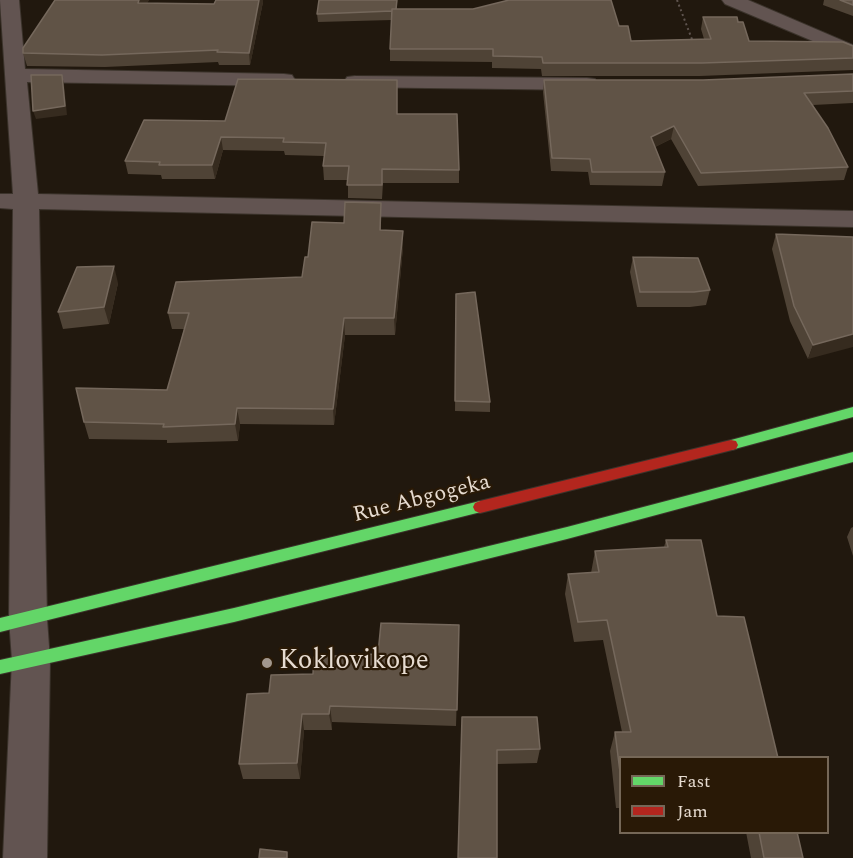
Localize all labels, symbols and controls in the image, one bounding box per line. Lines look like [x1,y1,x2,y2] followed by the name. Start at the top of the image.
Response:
[351,470,493,530] street label: Rue Abgogeka
[279,647,429,679] place label: Koklovikope
[260,656,274,670] marker: Koklovikope
[619,756,829,834] legend
[677,768,710,795] text: Fast
[677,798,708,825] text: Jam

